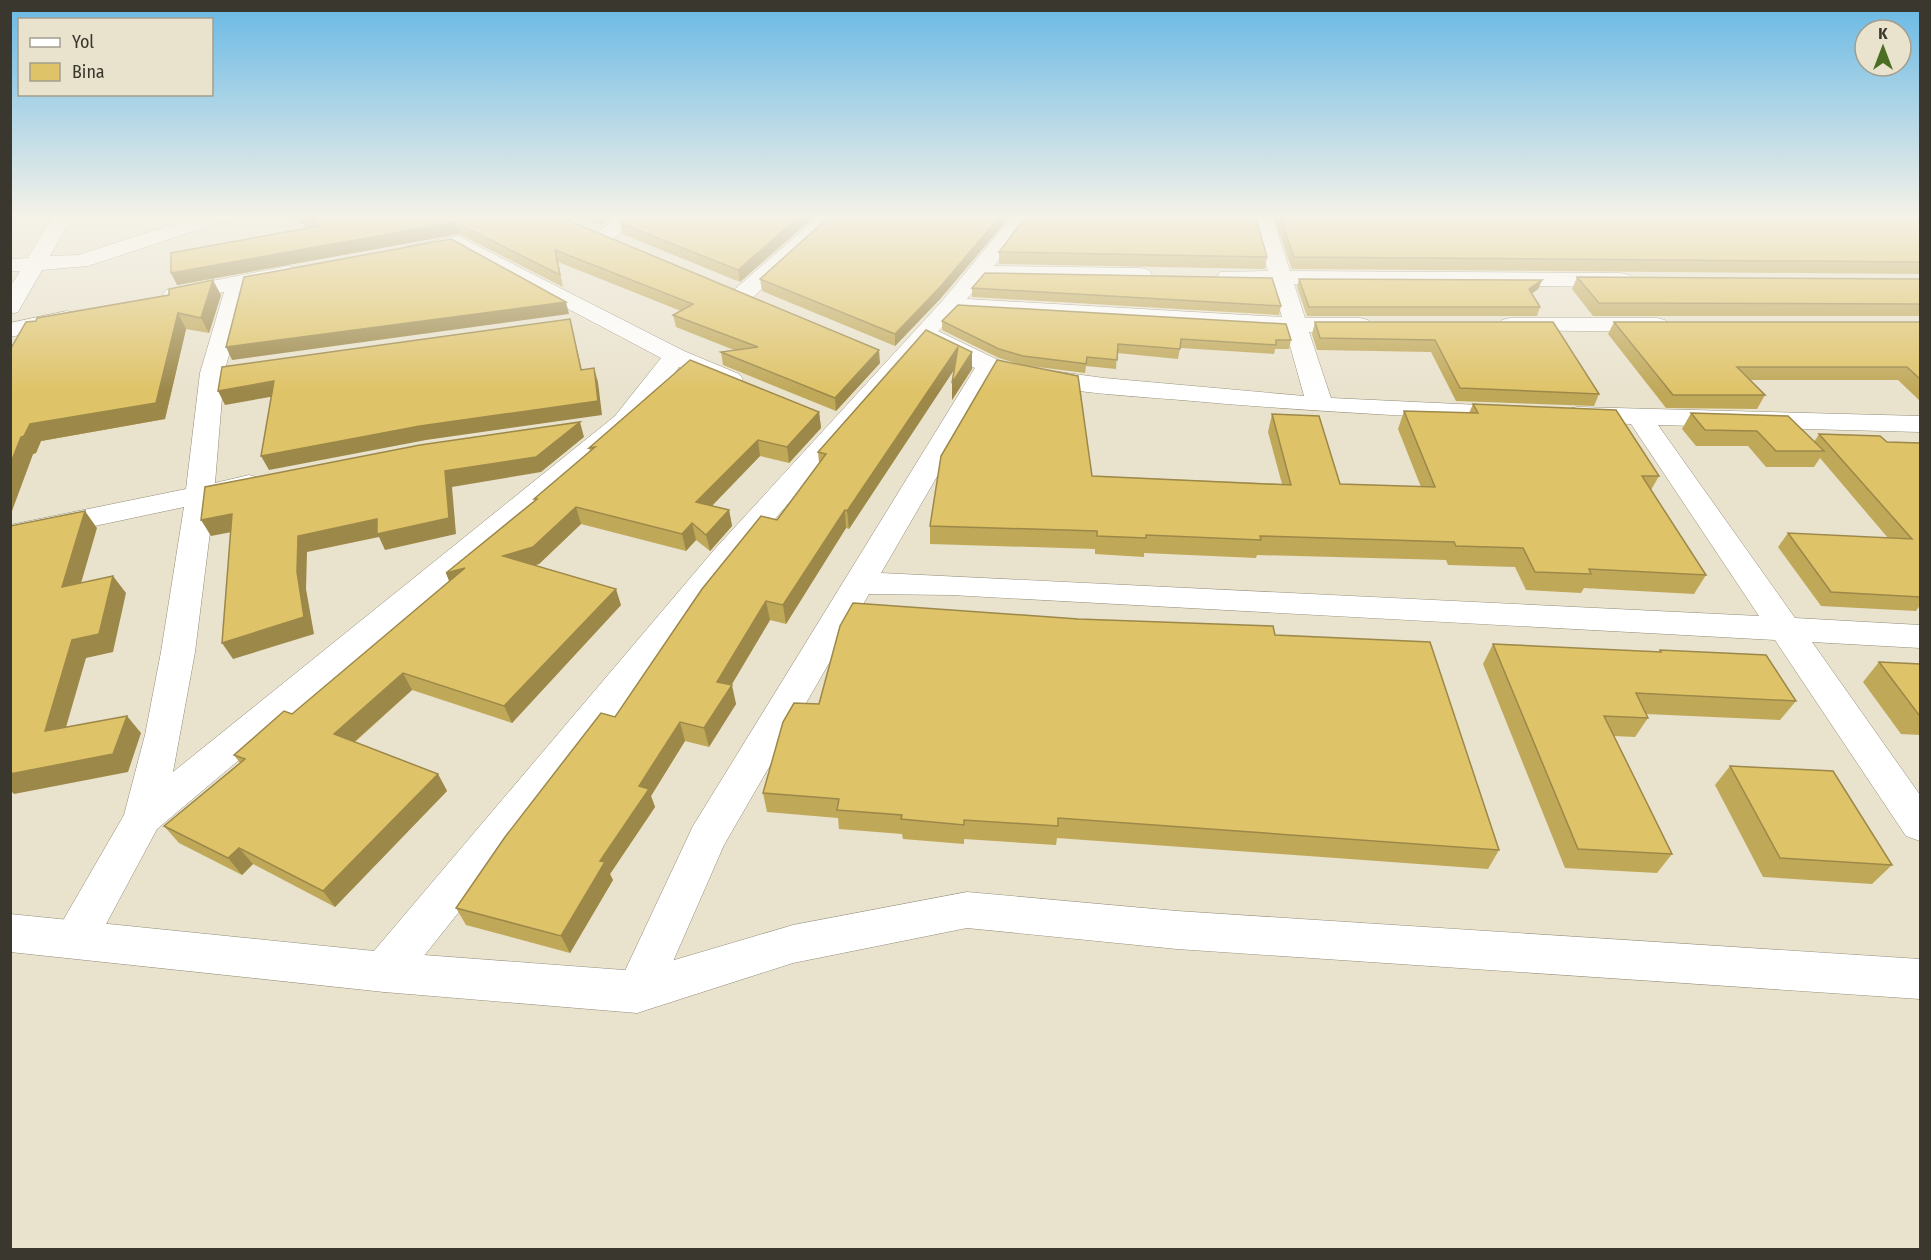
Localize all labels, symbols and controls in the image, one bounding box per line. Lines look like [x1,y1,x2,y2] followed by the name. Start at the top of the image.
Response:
[18,18,213,96] legend
[1853,18,1913,78] north arrow
[1878,24,1888,43] text: K
[72,31,94,53] text: Yol
[72,61,105,83] text: Bina

